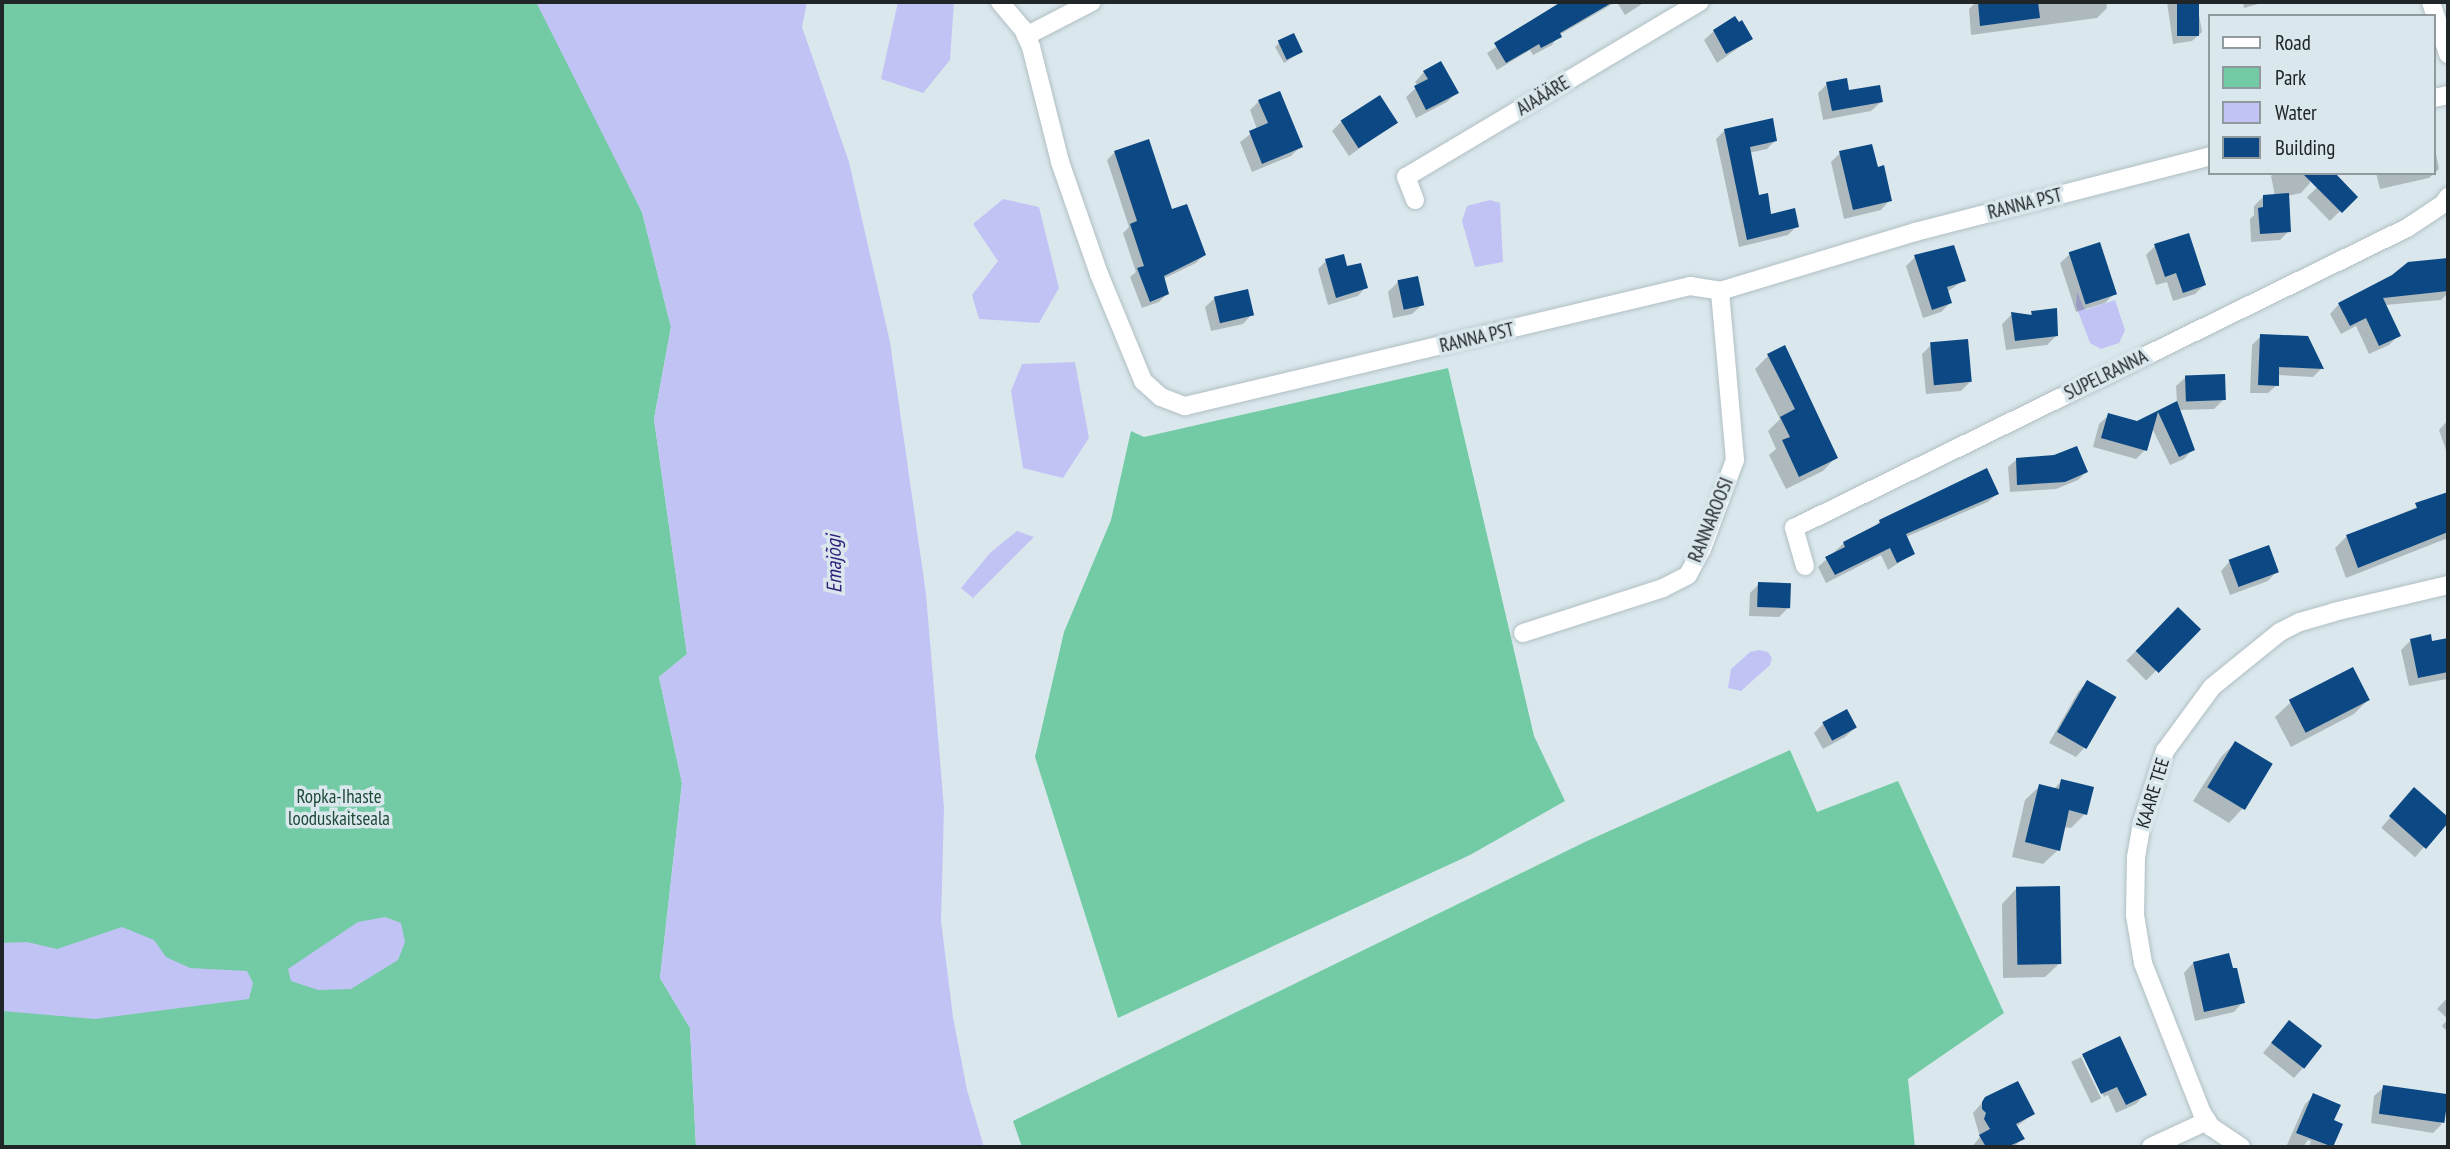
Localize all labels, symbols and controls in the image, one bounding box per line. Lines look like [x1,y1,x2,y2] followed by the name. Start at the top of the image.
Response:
[2208,14,2436,175] legend
[2275,29,2311,56] text: Road
[2275,64,2306,91] text: Park
[1512,71,1574,121] street label: AIAÄÄRE
[2275,99,2317,126] text: Water
[2275,134,2335,161] text: Building
[1985,184,2065,224] street label: RANNA PST
[1437,318,1517,358] street label: RANNA PST
[2061,345,2151,405] street label: SUPELRANNA
[1684,474,1738,566] street label: RANNAROOSI
[821,535,847,593] water label: Emajõgi
[2131,755,2175,831] street label: KAARE TEE
[288,786,390,830] park label: Ropka-Ihaste looduskaitseala

